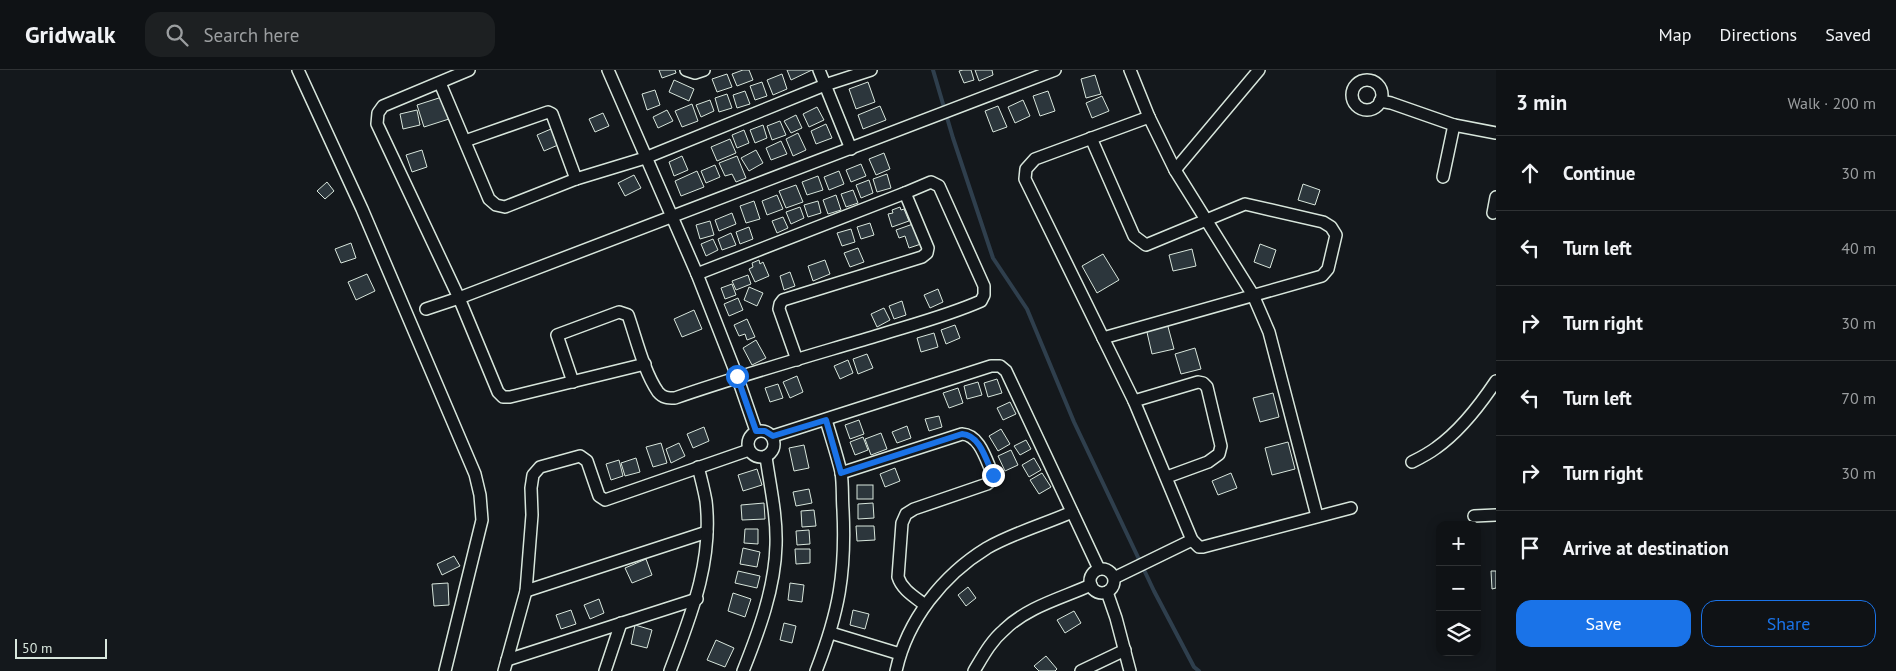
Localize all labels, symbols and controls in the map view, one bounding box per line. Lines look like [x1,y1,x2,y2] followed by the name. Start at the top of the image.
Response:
[145,12,495,57] search box
[25,19,115,50] text: Gridwalk
[163,21,191,49] icon: search
[203,23,299,47] text: Search here
[1659,23,1691,46] text: Map
[1719,23,1797,46] text: Directions
[1825,23,1871,46] text: Saved
[1516,89,1567,116] text: 3 min
[1787,93,1876,113] text: Walk · 200 m
[1516,159,1544,187] icon: ahead
[1563,161,1635,185] text: Continue
[1841,163,1876,183] text: 30 m
[1516,234,1544,262] icon: left
[1563,236,1632,260] text: Turn left
[1841,238,1876,258] text: 40 m
[1516,309,1544,337] icon: right
[1563,311,1643,335] text: Turn right
[1841,313,1876,333] text: 30 m
[726,365,749,388] route start
[1516,384,1544,412] icon: left
[1563,386,1632,410] text: Turn left
[1841,388,1876,408] text: 70 m
[1516,459,1544,487] icon: right
[1563,461,1643,485] text: Turn right
[1841,463,1876,483] text: 30 m
[982,464,1005,487] route end
[1436,521,1481,656] map controls
[1436,521,1481,566] button: +
[1516,534,1544,562] icon: arrive
[1563,536,1729,560] text: Arrive at destination
[1436,566,1481,611] button: −
[1516,600,1691,647] button: Save
[1701,600,1876,647] button: Share
[1436,611,1481,656] button: layers
[15,636,108,659] scale bar
[22,639,52,657] text: 50 m

